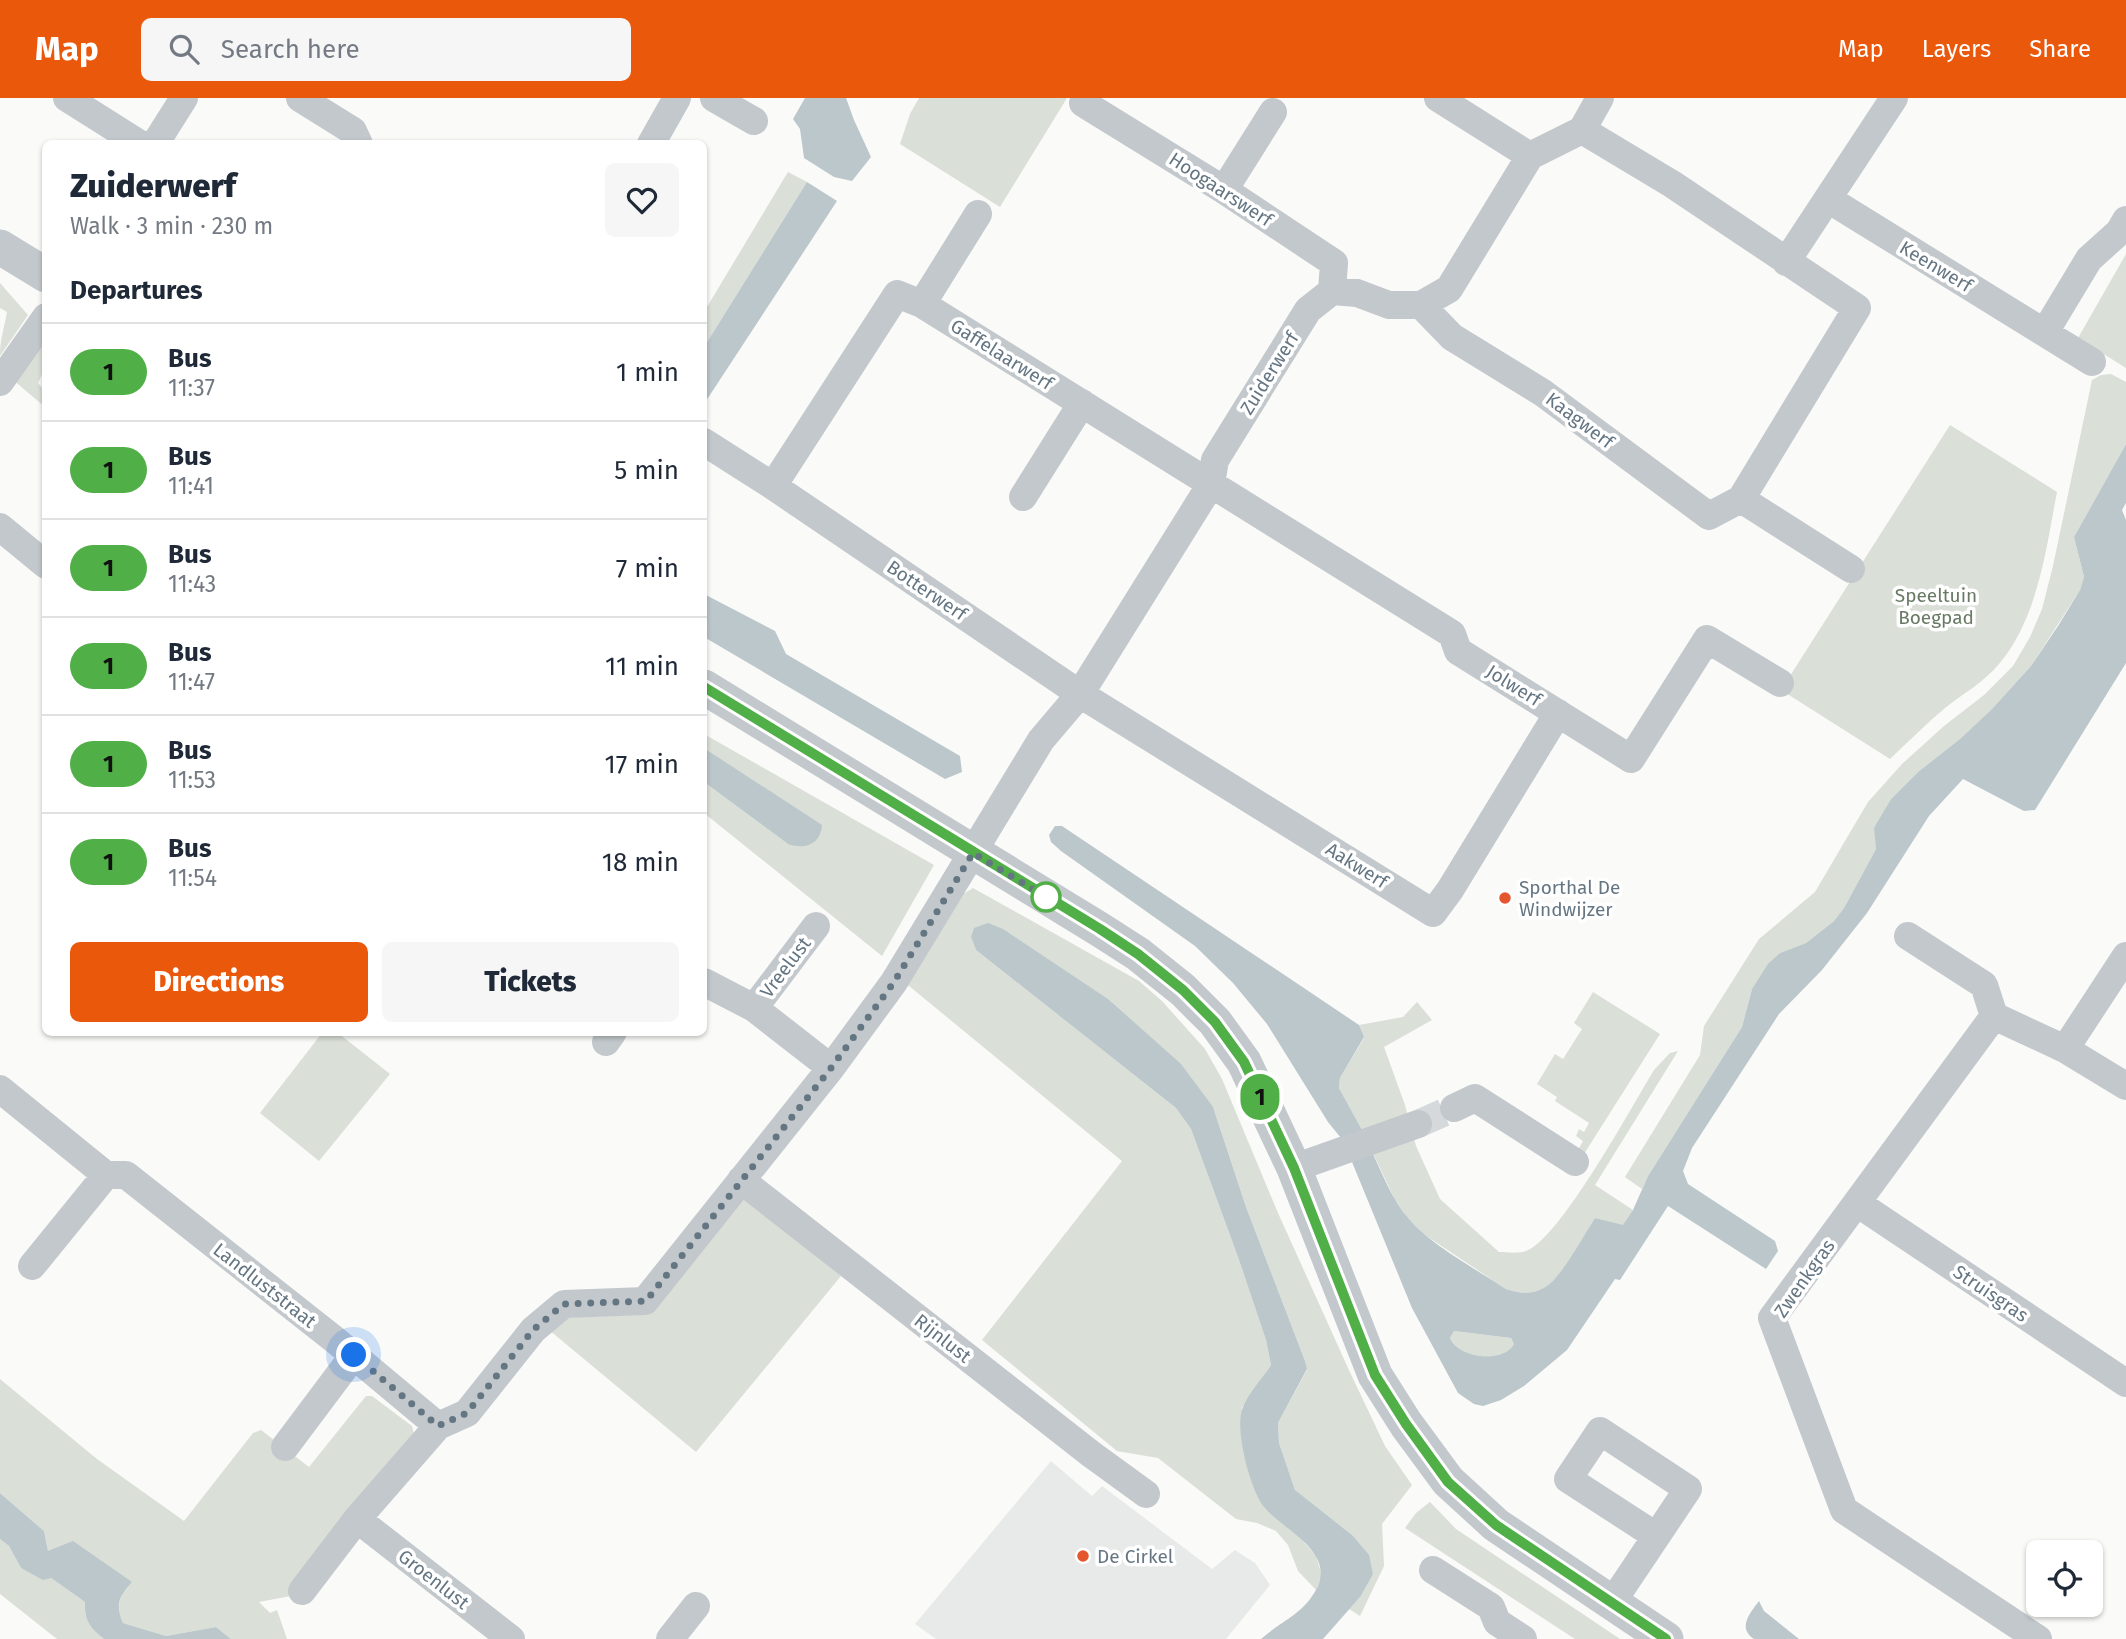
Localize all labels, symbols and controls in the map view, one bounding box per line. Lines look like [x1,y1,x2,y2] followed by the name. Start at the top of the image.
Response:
[141,18,631,81] search box
[35,29,99,69] text: Map
[165,30,203,68] icon: search
[221,34,360,65] text: Search here
[1838,35,1884,63] text: Map
[1922,35,1991,63] text: Layers
[2029,35,2091,63] text: Share
[1165,147,1278,232] street label: Hoogaarswerf
[605,163,679,237] button: heart
[70,166,236,206] text: Zuiderwerf
[70,212,273,240] text: Walk · 3 min · 230 m
[1895,236,1978,298] street label: Keenwerf
[70,275,203,306] text: Departures
[946,314,1059,396] street label: Gaffelaarwerf
[1235,326,1305,419] street label: Zuiderwerf
[168,343,211,374] text: Bus
[616,357,679,388] text: 1 min
[103,358,114,386] text: 1
[168,374,215,402] text: 11:37
[1541,387,1619,454] street label: Kaagwerf
[168,441,211,472] text: Bus
[614,455,679,486] text: 5 min
[103,456,114,484] text: 1
[168,472,214,500] text: 11:41
[168,539,211,570] text: Bus
[616,553,679,584] text: 7 min
[103,554,114,582] text: 1
[882,555,972,626] street label: Botterwerf
[168,570,216,598] text: 11:43
[1895,584,1977,629] park label: Speeltuin Boegpad
[168,637,211,668] text: Bus
[605,651,679,682] text: 11 min
[103,652,114,680] text: 1
[1482,660,1547,712] street label: Jolwerf
[168,668,215,696] text: 11:47
[168,735,211,766] text: Bus
[604,749,679,780] text: 17 min
[103,750,114,778] text: 1
[168,766,216,794] text: 11:53
[168,833,211,864] text: Bus
[1322,837,1393,894] street label: Aakwerf
[602,847,679,878] text: 18 min
[103,848,114,876] text: 1
[168,864,217,892] text: 11:54
[1519,876,1620,921] place label: Sporthal De Windwijzer
[1031,882,1061,912] unlabelled marker
[1497,890,1513,906] marker: Sporthal De Windwijzer
[755,932,816,1002] street label: Vreelust
[70,942,368,1022] button: Directions
[382,942,679,1022] button: Tickets
[1237,1074,1283,1120] line badge: 1
[1254,1083,1266,1111] text: 1
[1769,1235,1840,1322] street label: Zwenkgras
[209,1238,321,1333] street label: Landluststraat
[1949,1260,2033,1327] street label: Struisgras
[910,1309,976,1368] street label: Rijnlust
[336,1337,371,1372] your location
[2026,1540,2103,1617] map controls
[2026,1540,2103,1617] button: locate
[394,1545,474,1614] street label: Groenlust
[1097,1545,1174,1568] place label: De Cirkel
[1075,1548,1091,1564] marker: De Cirkel

